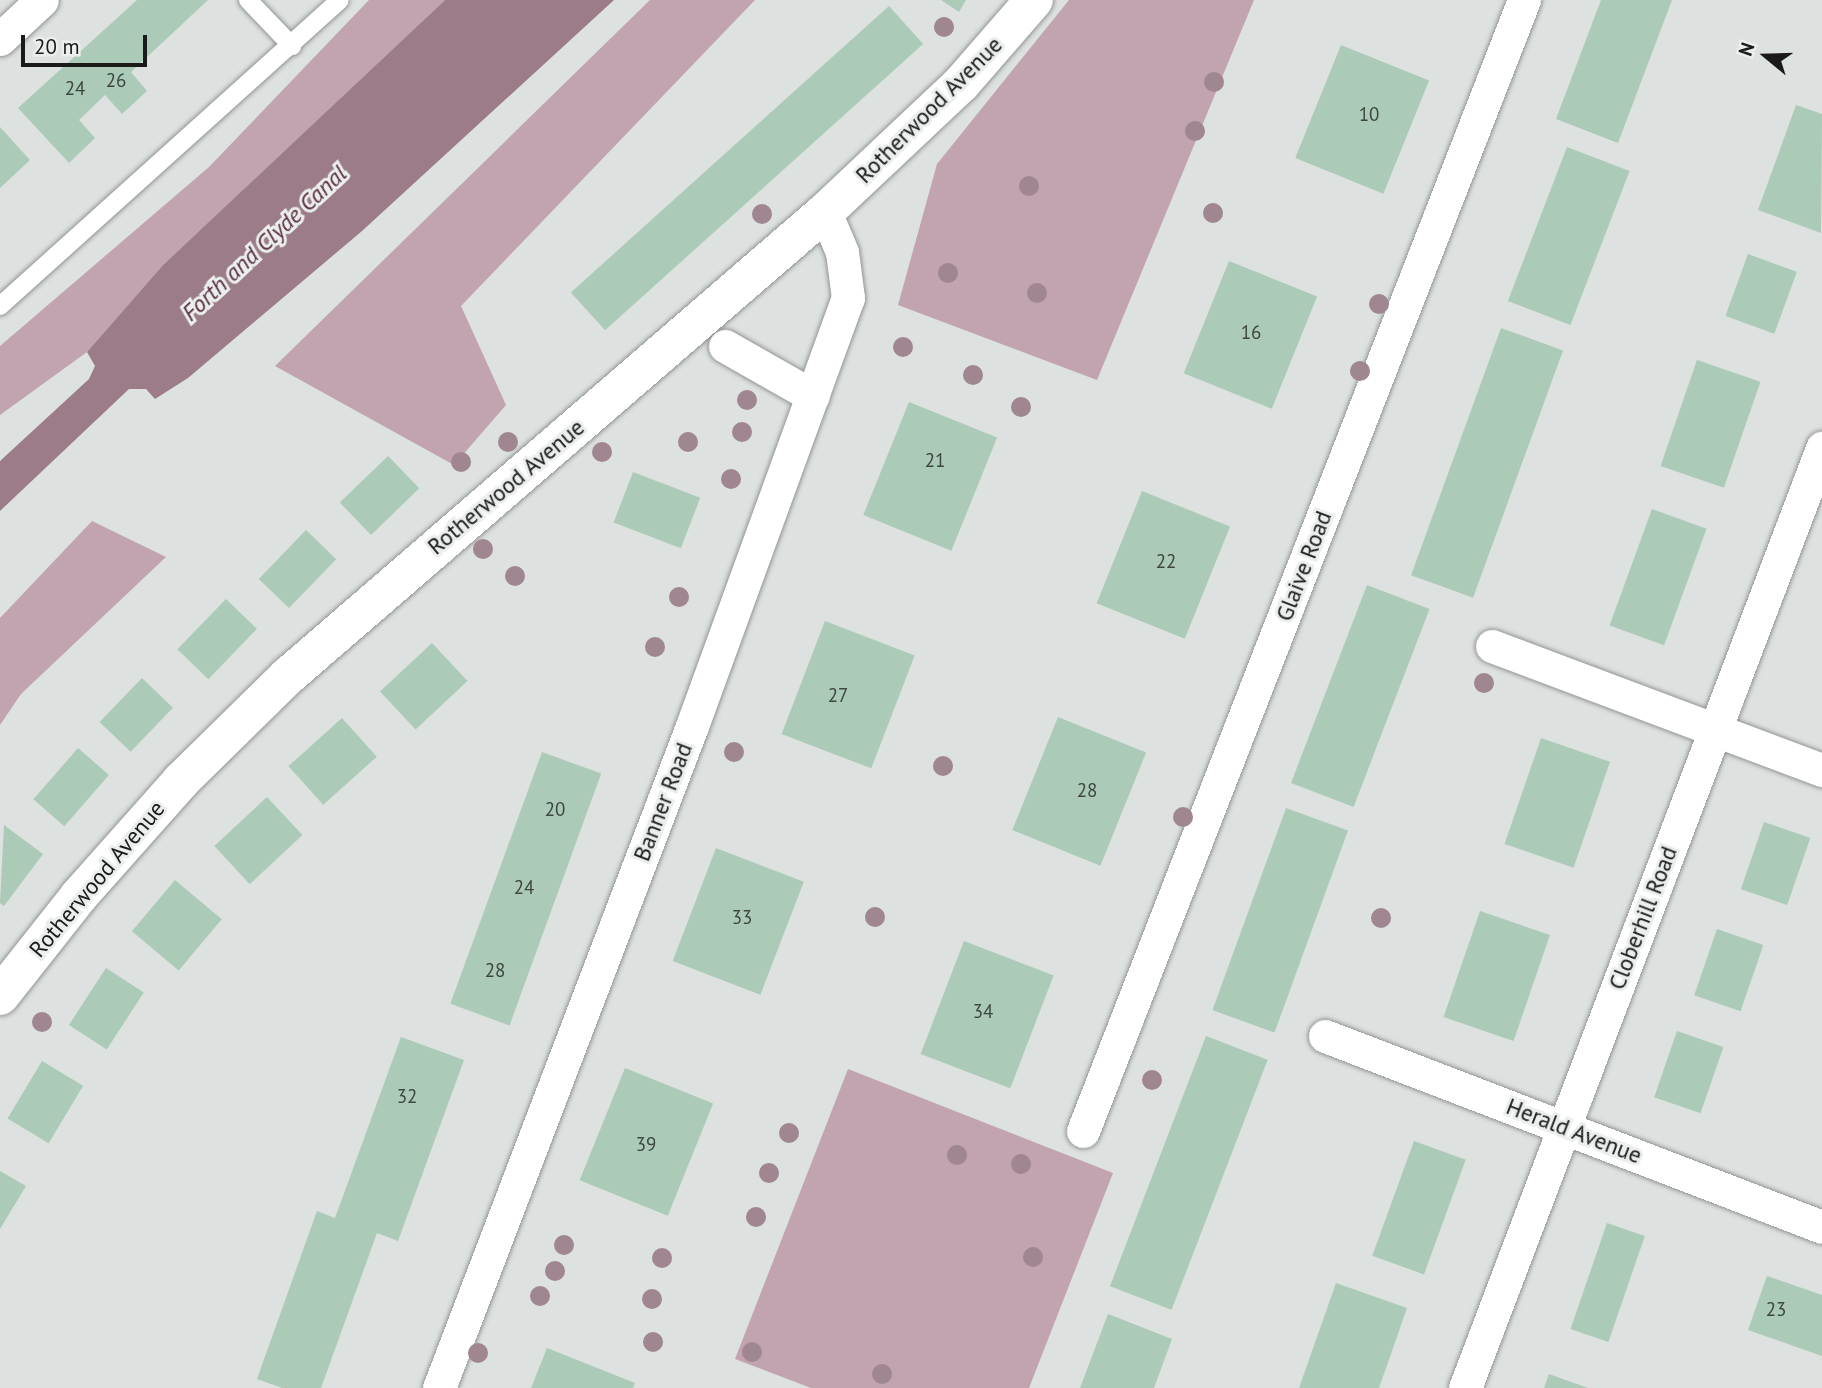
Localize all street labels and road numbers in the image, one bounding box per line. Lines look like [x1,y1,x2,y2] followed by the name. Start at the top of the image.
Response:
[850,31,1008,189] street label: Rotherwood Avenue
[422,413,590,561] street label: Rotherwood Avenue
[1270,507,1338,625] street label: Glaive Road
[628,739,698,865] street label: Banner Road
[23,795,171,963] street label: Rotherwood Avenue
[1603,843,1683,993] street label: Cloberhill Road
[1502,1092,1646,1170] street label: Herald Avenue

